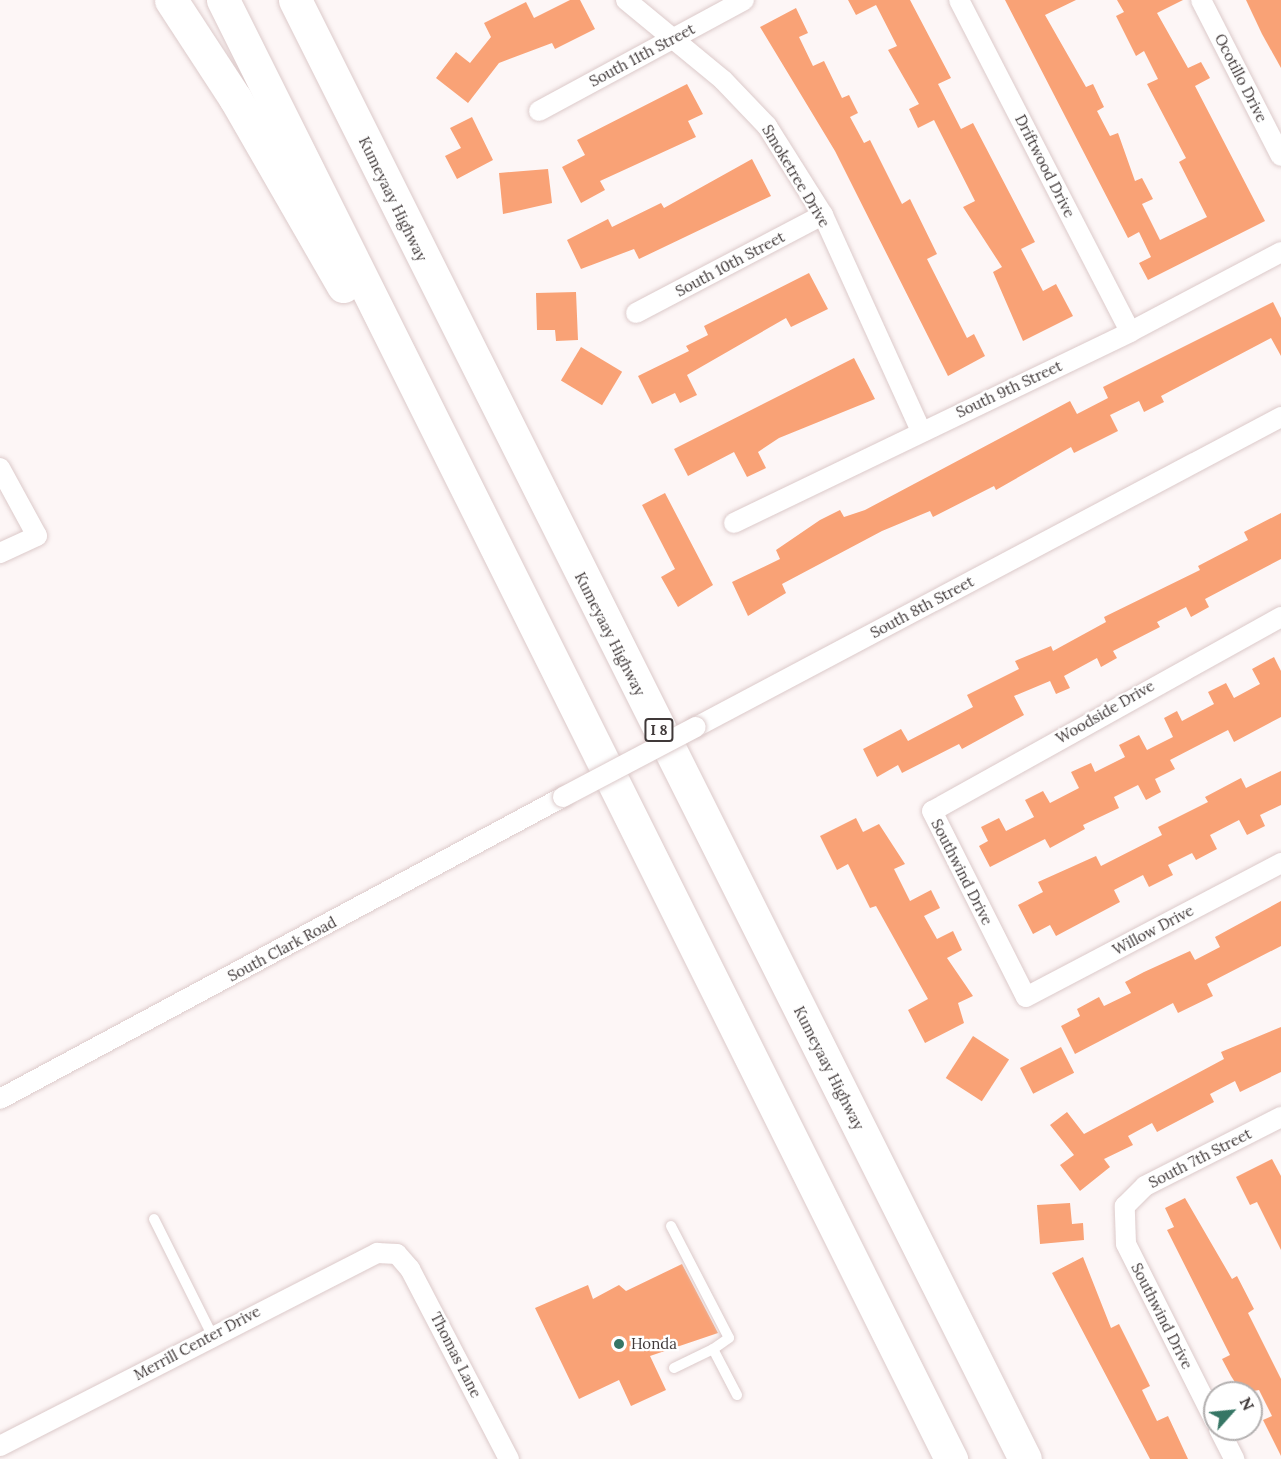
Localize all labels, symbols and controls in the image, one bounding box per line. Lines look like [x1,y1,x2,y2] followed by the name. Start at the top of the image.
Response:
[586,20,698,90] street label: South 11th Street
[1211,31,1271,125] street label: Ocotillo Drive
[1011,112,1079,220] street label: Driftwood Drive
[758,121,834,231] street label: Smoketree Drive
[355,134,431,264] street label: Kumeyaay Highway
[672,228,788,300] street label: South 10th Street
[953,357,1065,421] street label: South 9th Street
[571,569,649,699] street label: Kumeyaay Highway
[867,572,977,642] street label: South 8th Street
[1053,677,1157,747] street label: Woodside Drive
[644,719,674,741] road number: I 8
[927,816,997,928] street label: Southwind Drive
[1109,901,1197,959] street label: Willow Drive
[225,913,339,985] street label: South Clark Road
[790,1003,868,1133] street label: Kumeyaay Highway
[1146,1124,1254,1192] street label: South 7th Street
[1127,1260,1197,1372] street label: Southwind Drive
[131,1302,263,1384] street label: Merrill Center Drive
[427,1309,485,1401] street label: Thomas Lane
[631,1335,677,1353] place label: Honda
[612,1337,626,1351] marker: Honda
[1203,1381,1263,1441] north arrow
[1236,1394,1259,1414] text: N

